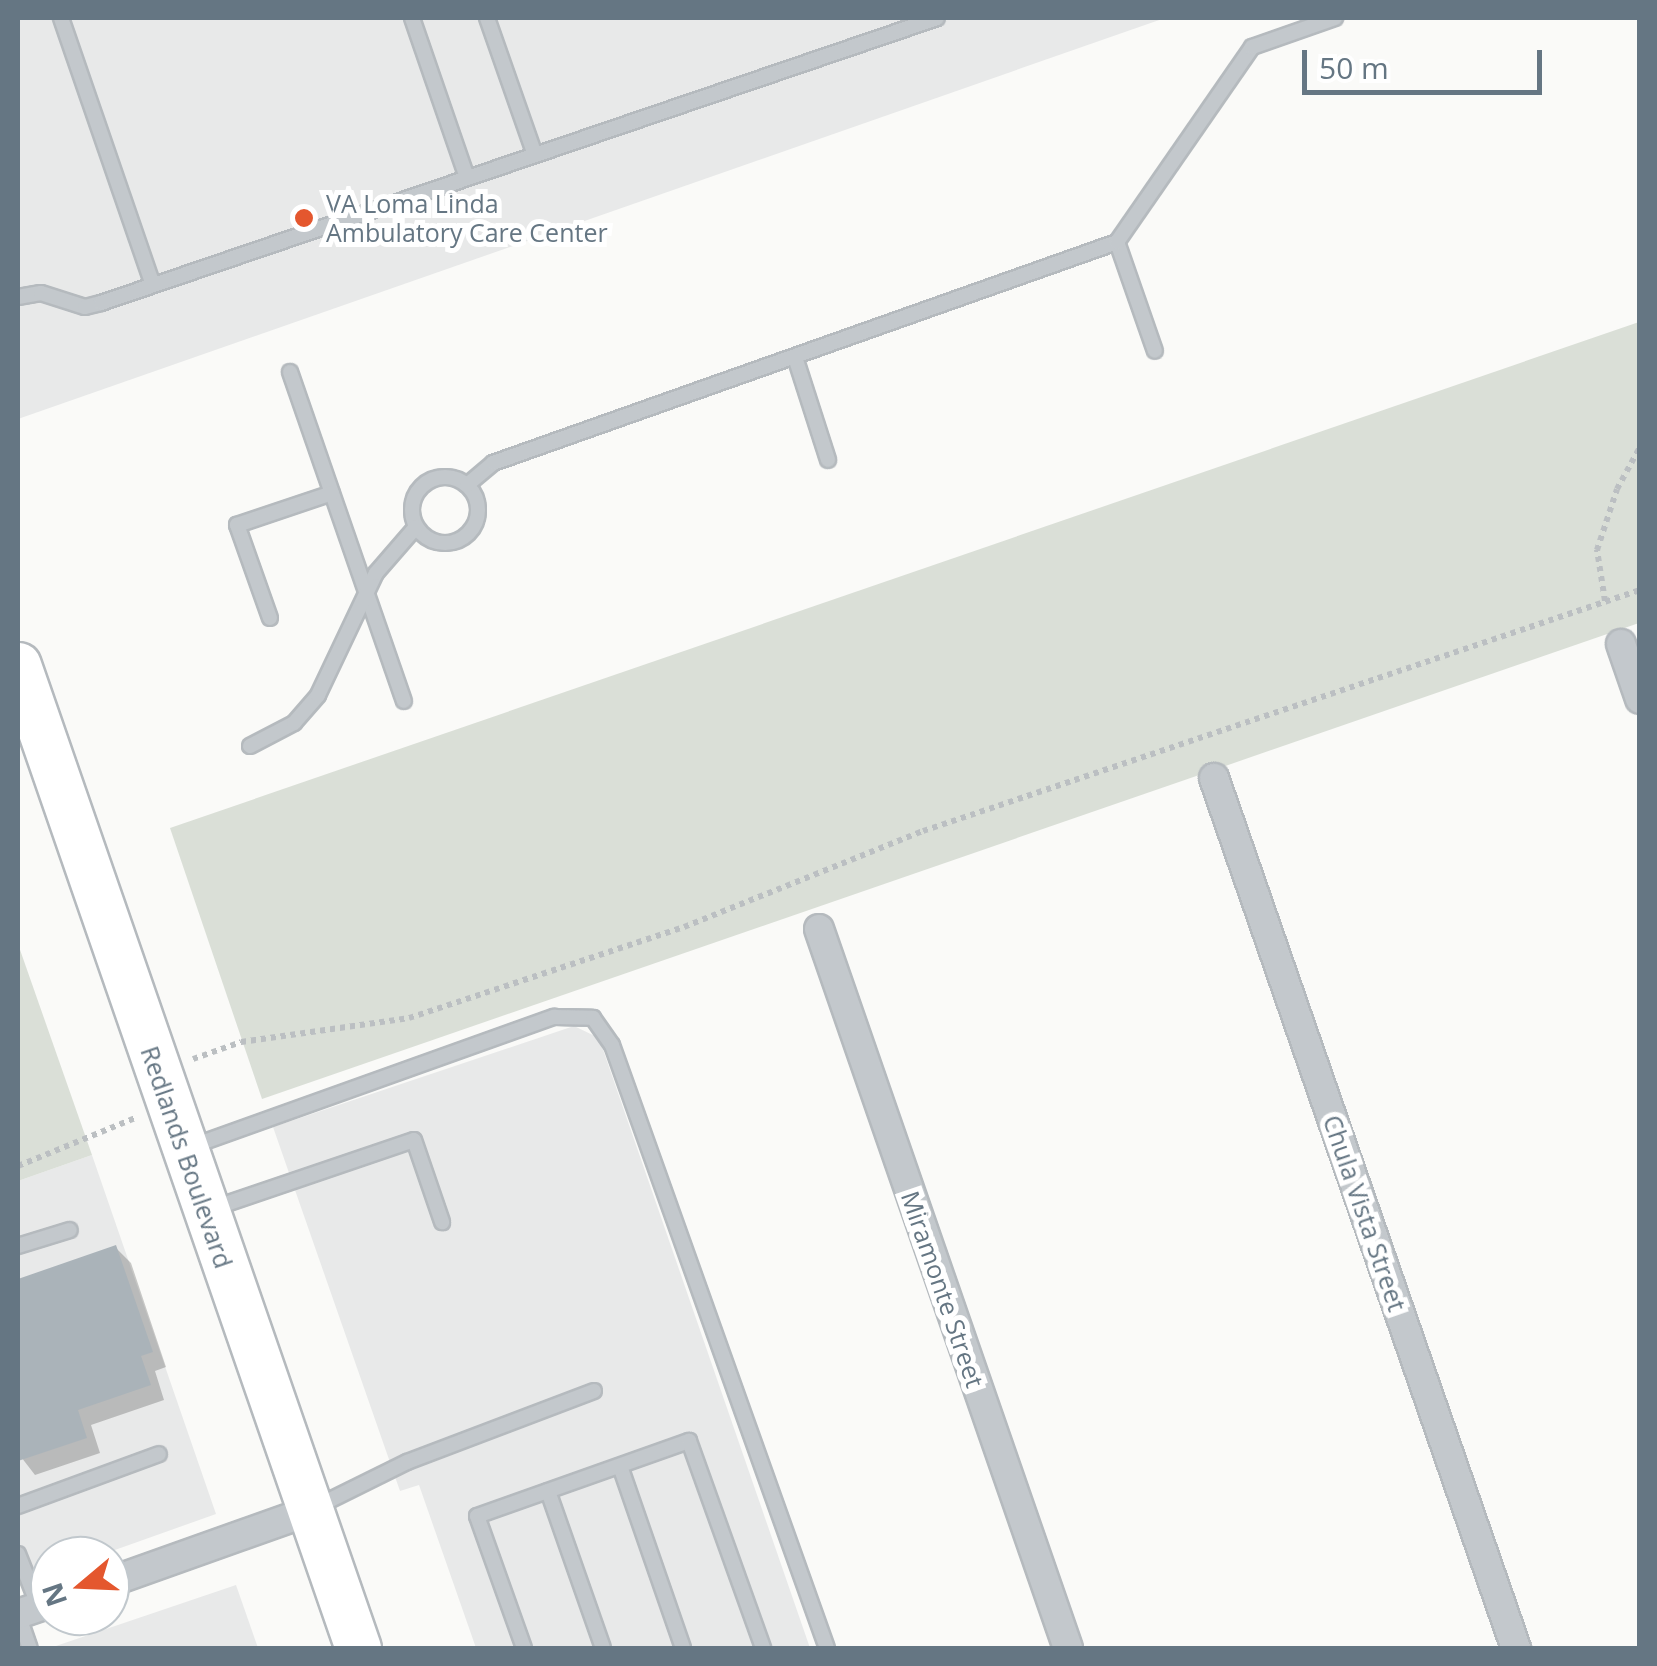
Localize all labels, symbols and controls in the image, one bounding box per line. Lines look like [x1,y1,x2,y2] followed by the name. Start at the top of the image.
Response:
[1307,30,1547,92] scale bar
[1319,47,1389,88] text: 50 m
[326,189,608,248] place label: VA Loma Linda Ambulatory Care Center
[291,205,317,231] marker: VA Loma Linda Ambulatory Care Center
[135,1042,239,1272] street label: Redlands Boulevard
[1317,1111,1413,1315] street label: Chula Vista Street
[895,1187,991,1391] street label: Miramonte Street
[30,1536,130,1636] north arrow
[32,1578,75,1612] text: N

